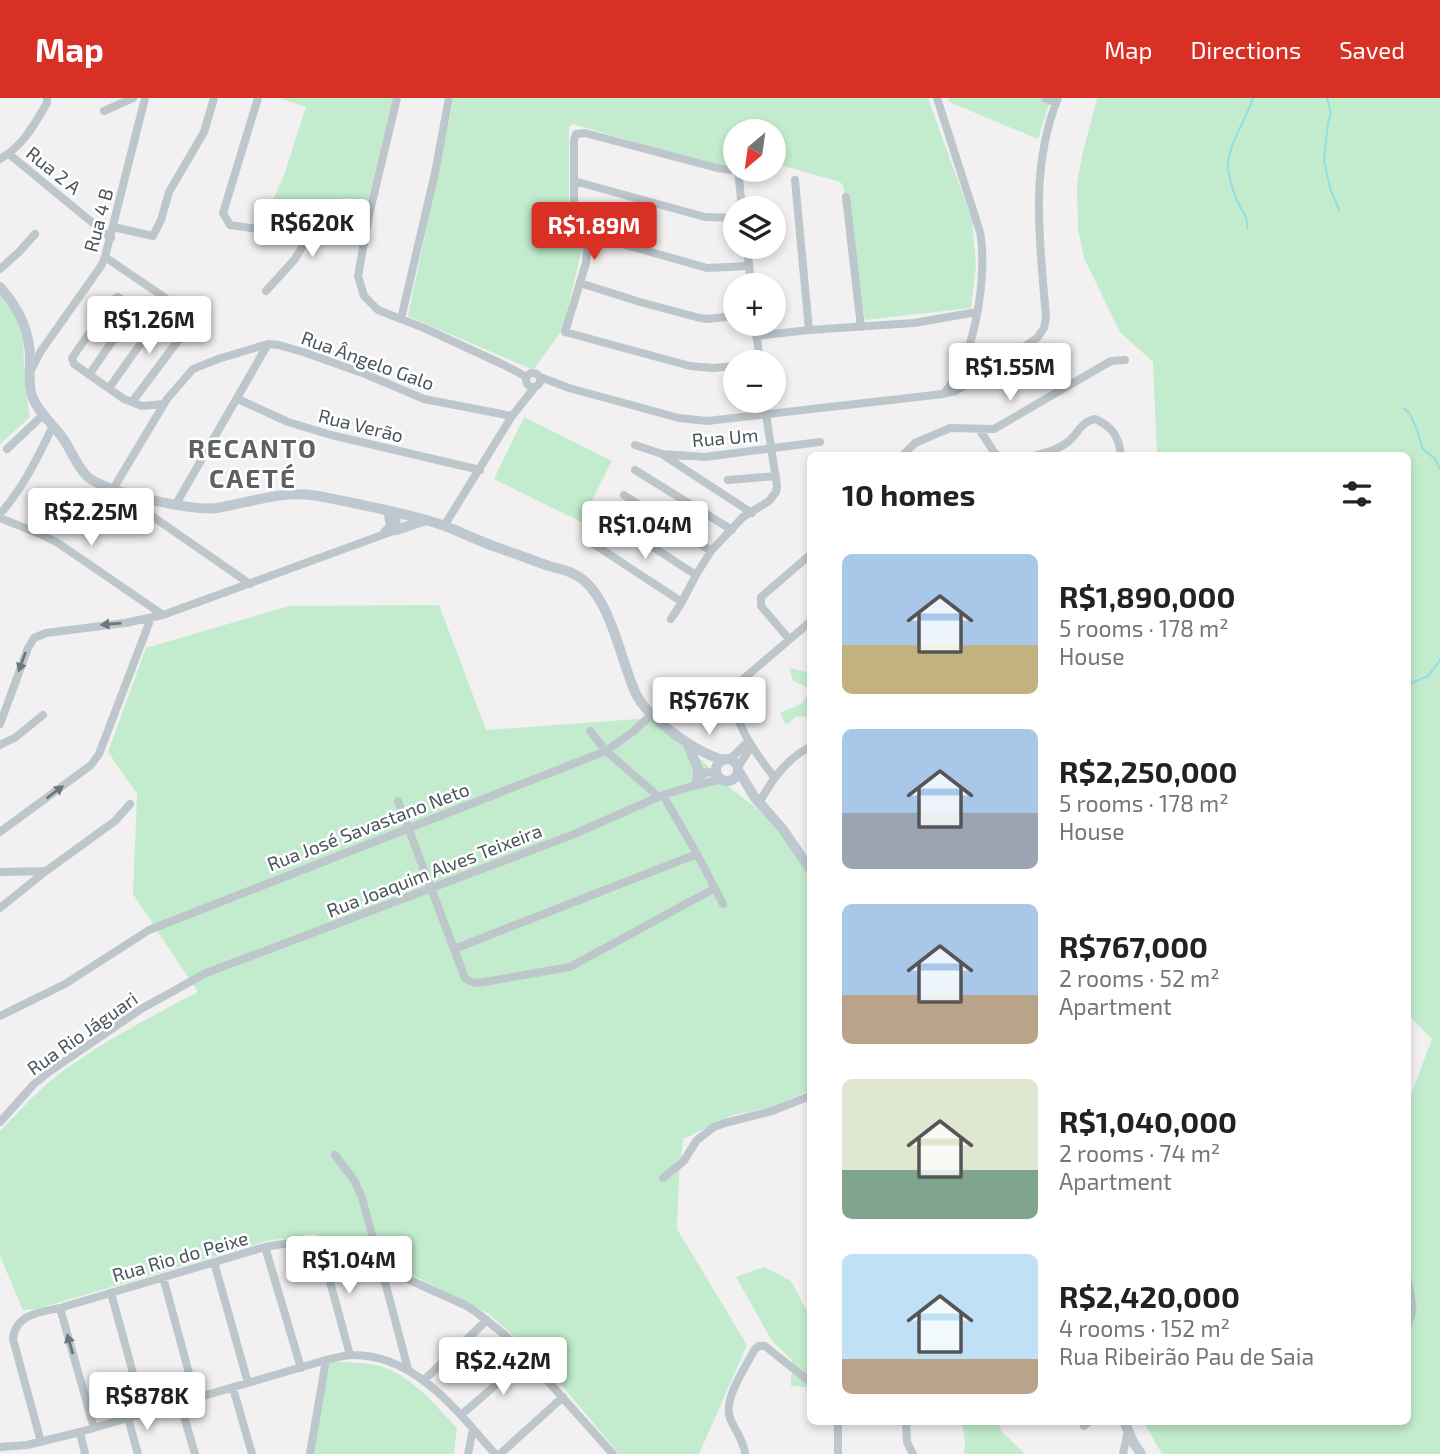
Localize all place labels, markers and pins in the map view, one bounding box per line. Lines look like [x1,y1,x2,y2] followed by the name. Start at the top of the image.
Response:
[255,200,369,259] pin: R$620K
[529,202,659,262] pin: R$1.89M
[84,296,214,356] pin: R$1.26M
[945,344,1075,403] pin: R$1.55M
[26,489,156,548] pin: R$2.25M
[580,502,710,561] pin: R$1.04M
[652,678,766,737] pin: R$767K
[284,1236,414,1296] pin: R$1.04M
[438,1338,568,1397] pin: R$2.42M
[90,1372,204,1432] pin: R$878K

